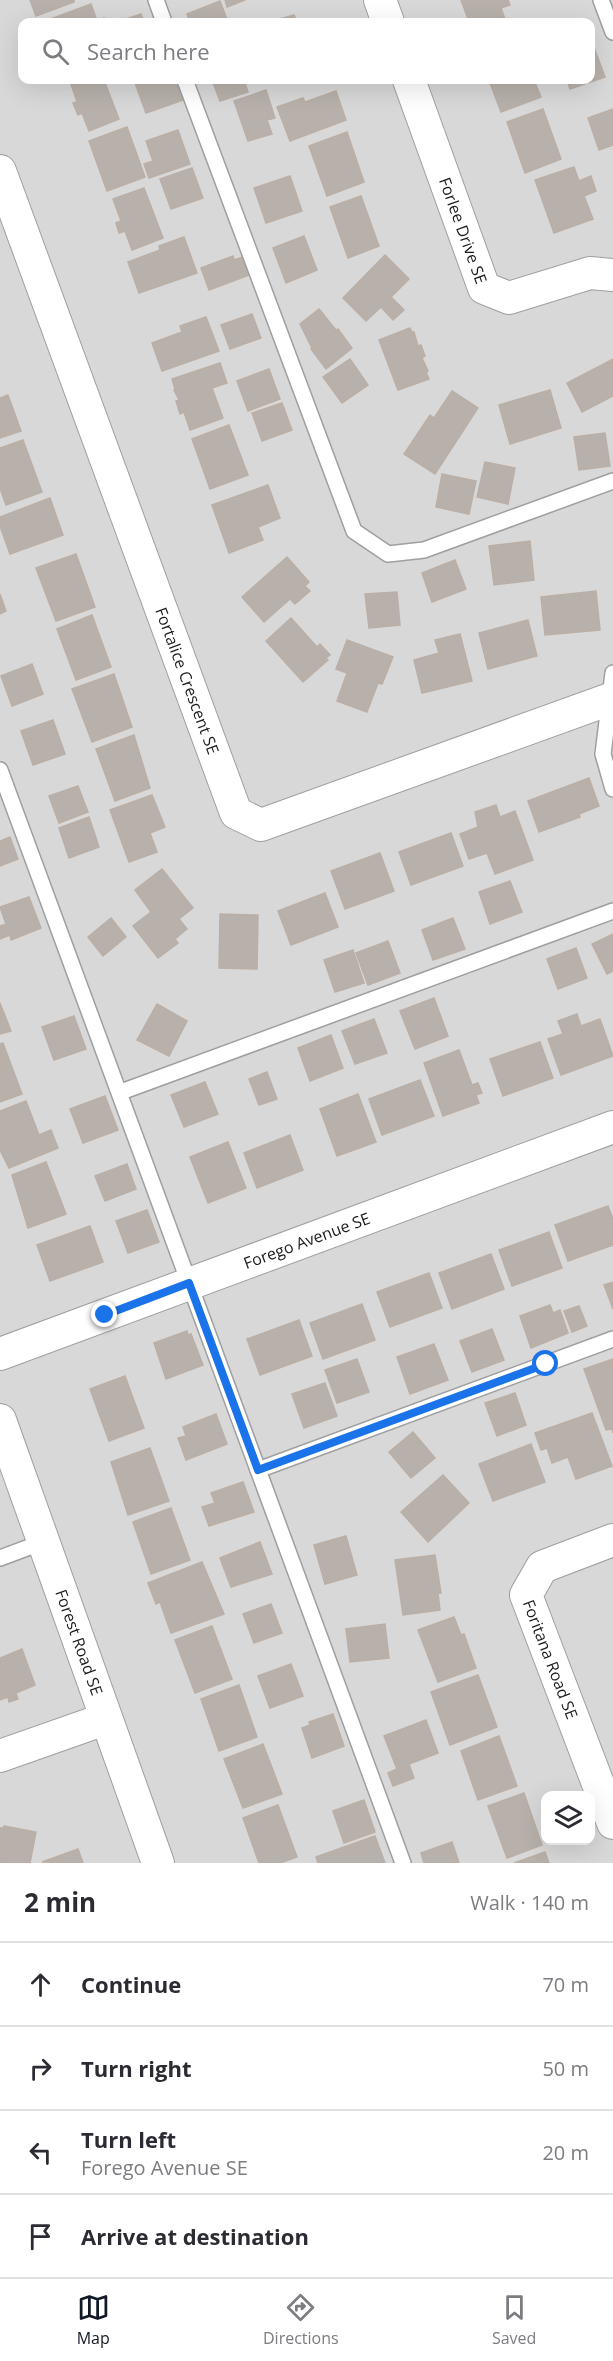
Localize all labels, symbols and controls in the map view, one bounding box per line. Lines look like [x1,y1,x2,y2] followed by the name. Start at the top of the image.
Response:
[18,18,595,84] search box
[39,35,72,68] icon: search
[87,36,210,66] text: Search here
[434,174,493,287] street label: Forlee Drive SE
[150,604,224,757] street label: Fortalice Crescent SE
[240,1207,373,1274] street label: Forego Avenue SE
[91,1301,117,1327] route end
[532,1350,558,1376] route start
[50,1586,108,1698] street label: Forest Road SE
[518,1597,583,1722] street label: Foritana Road SE
[541,1791,595,1845] map controls
[541,1791,595,1845] button: layers
[24,1884,96,1920] text: 2 min
[470,1889,589,1916] text: Walk · 140 m
[24,1968,57,2001] icon: ahead
[81,1969,181,1999] text: Continue
[542,1971,589,1998] text: 70 m
[24,2052,57,2085] icon: right
[81,2053,192,2083] text: Turn right
[542,2055,589,2082] text: 50 m
[81,2124,176,2154] text: Turn left
[24,2136,57,2169] icon: left
[542,2139,589,2166] text: 20 m
[81,2154,248,2181] text: Forego Avenue SE
[24,2220,57,2253] icon: arrive
[81,2221,309,2251] text: Arrive at destination
[77,2291,110,2349] tab: Map
[263,2291,339,2349] tab: Directions
[492,2291,536,2349] tab: Saved

